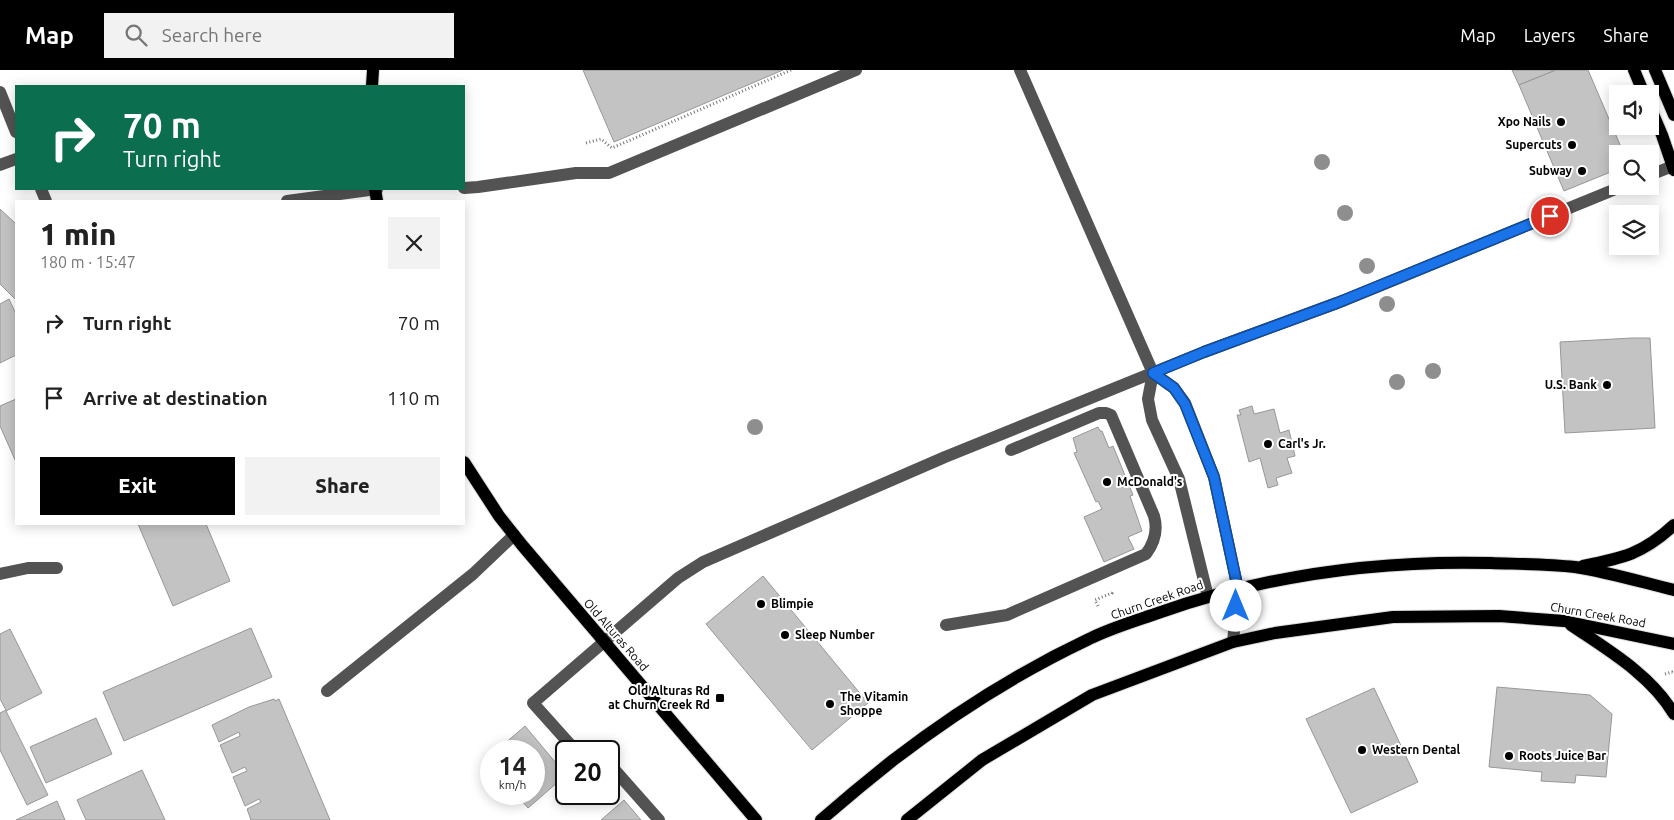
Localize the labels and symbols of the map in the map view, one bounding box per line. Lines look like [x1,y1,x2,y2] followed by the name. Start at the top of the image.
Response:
[1498,115,1551,128] place label: Xpo Nails
[1555,116,1567,128] marker: Xpo Nails
[1505,138,1562,151] place label: Supercuts
[1566,139,1578,151] marker: Supercuts
[1529,164,1573,177] place label: Subway
[1576,165,1588,177] marker: Subway
[1529,195,1571,237] pin
[1545,378,1597,391] place label: U.S. Bank
[1601,379,1613,391] marker: U.S. Bank
[1278,437,1326,450] place label: Carl's Jr.
[1262,438,1274,450] marker: Carl's Jr.
[1117,475,1183,488] place label: McDonald's
[1101,476,1113,488] marker: McDonald's
[1109,578,1205,621] street label: Churn Creek Road
[1209,579,1261,631] position arrow
[582,596,651,673] street label: Old Alturas Road
[771,597,814,610] place label: Blimpie
[755,598,767,610] marker: Blimpie
[1549,600,1647,629] street label: Churn Creek Road
[795,628,875,641] place label: Sleep Number
[779,629,791,641] marker: Sleep Number
[608,684,710,711] place label: Old Alturas Rd at Churn Creek Rd
[840,690,908,717] place label: The Vitamin Shoppe
[714,692,726,704] marker: Old Alturas Rd at Churn Creek Rd
[824,698,836,710] marker: The Vitamin Shoppe
[555,740,620,805] speed limit sign: 20
[1372,743,1460,756] place label: Western Dental
[1356,744,1368,756] marker: Western Dental
[1519,749,1606,762] place label: Roots Juice Bar
[1503,750,1515,762] marker: Roots Juice Bar

